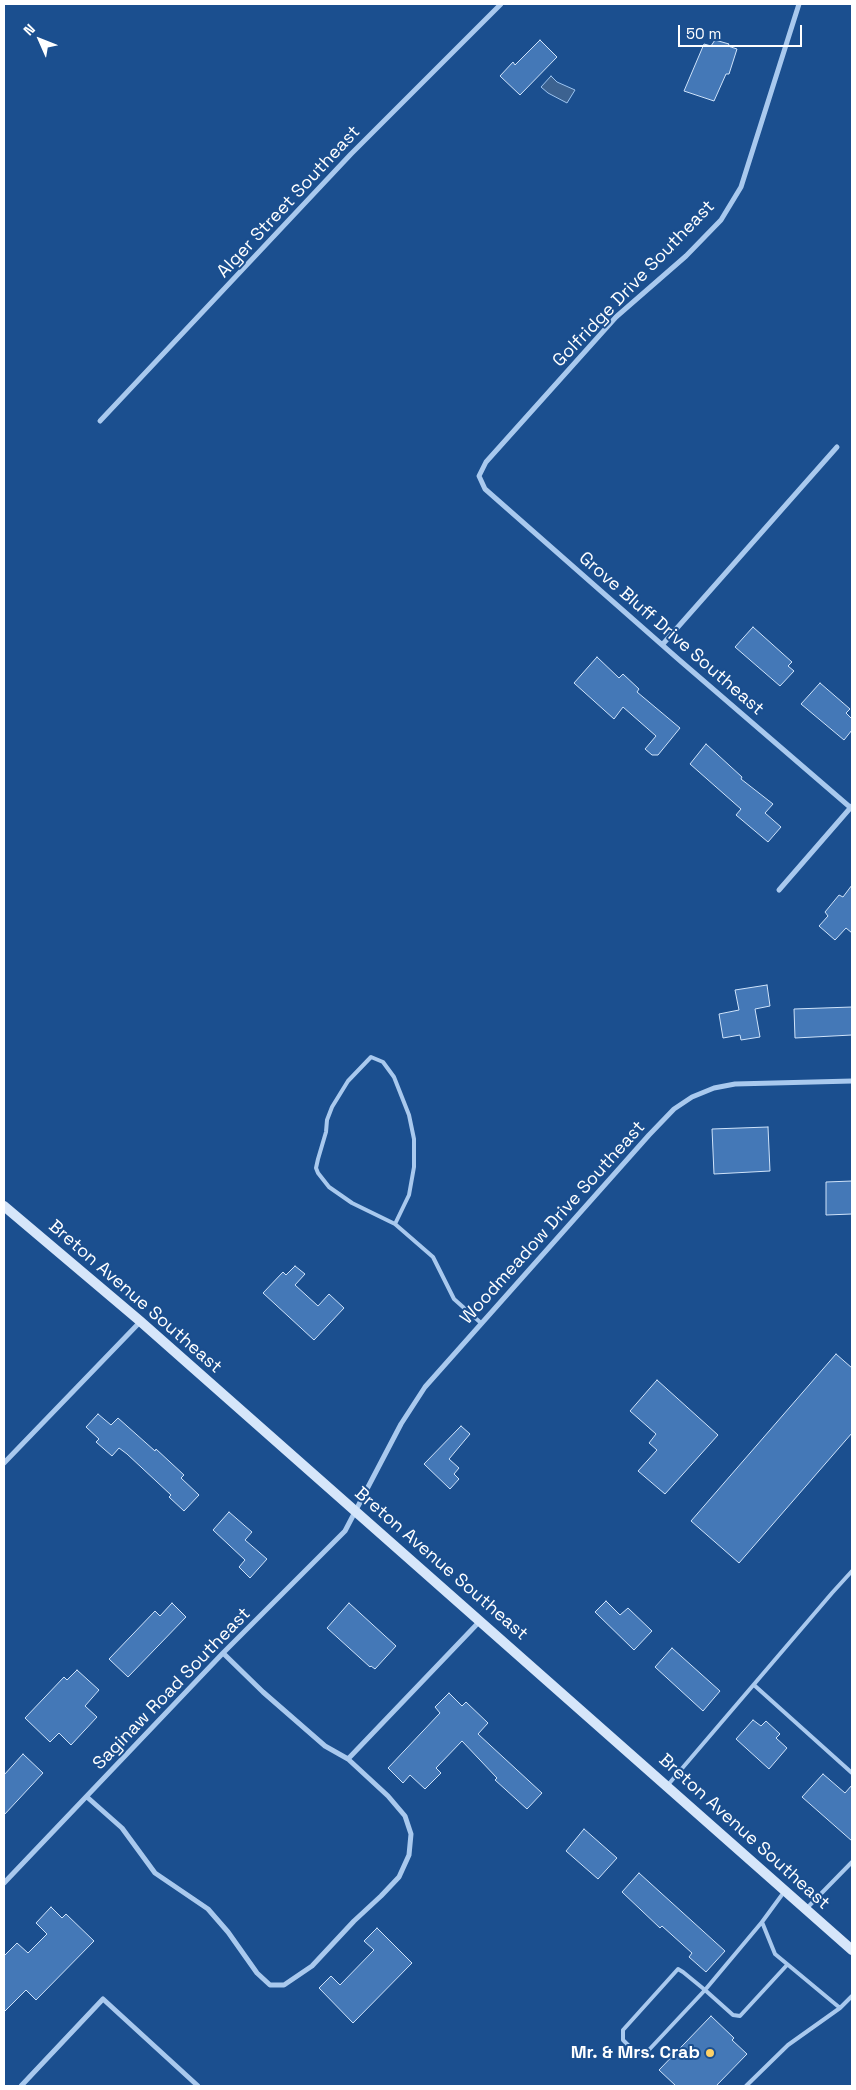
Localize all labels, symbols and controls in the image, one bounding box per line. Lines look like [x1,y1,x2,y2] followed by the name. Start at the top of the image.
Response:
[15,15,65,65] north arrow
[681,15,805,47] scale bar
[19,20,39,39] text: N
[686,24,721,43] text: 50 m
[213,121,365,283] street label: Alger Street Southeast
[549,196,719,372] street label: Golfridge Drive Southeast
[574,548,768,720] street label: Grove Bluff Drive Southeast
[456,1117,650,1329] street label: Woodmeadow Drive Southeast
[44,1216,226,1378] street label: Breton Avenue Southeast
[350,1483,532,1645] street label: Breton Avenue Southeast
[89,1603,255,1775] street label: Saginaw Road Southeast
[654,1750,834,1914] street label: Breton Avenue Southeast
[571,2042,700,2064] place label: Mr. & Mrs. Crab
[704,2047,716,2059] marker: Mr. & Mrs. Crab

